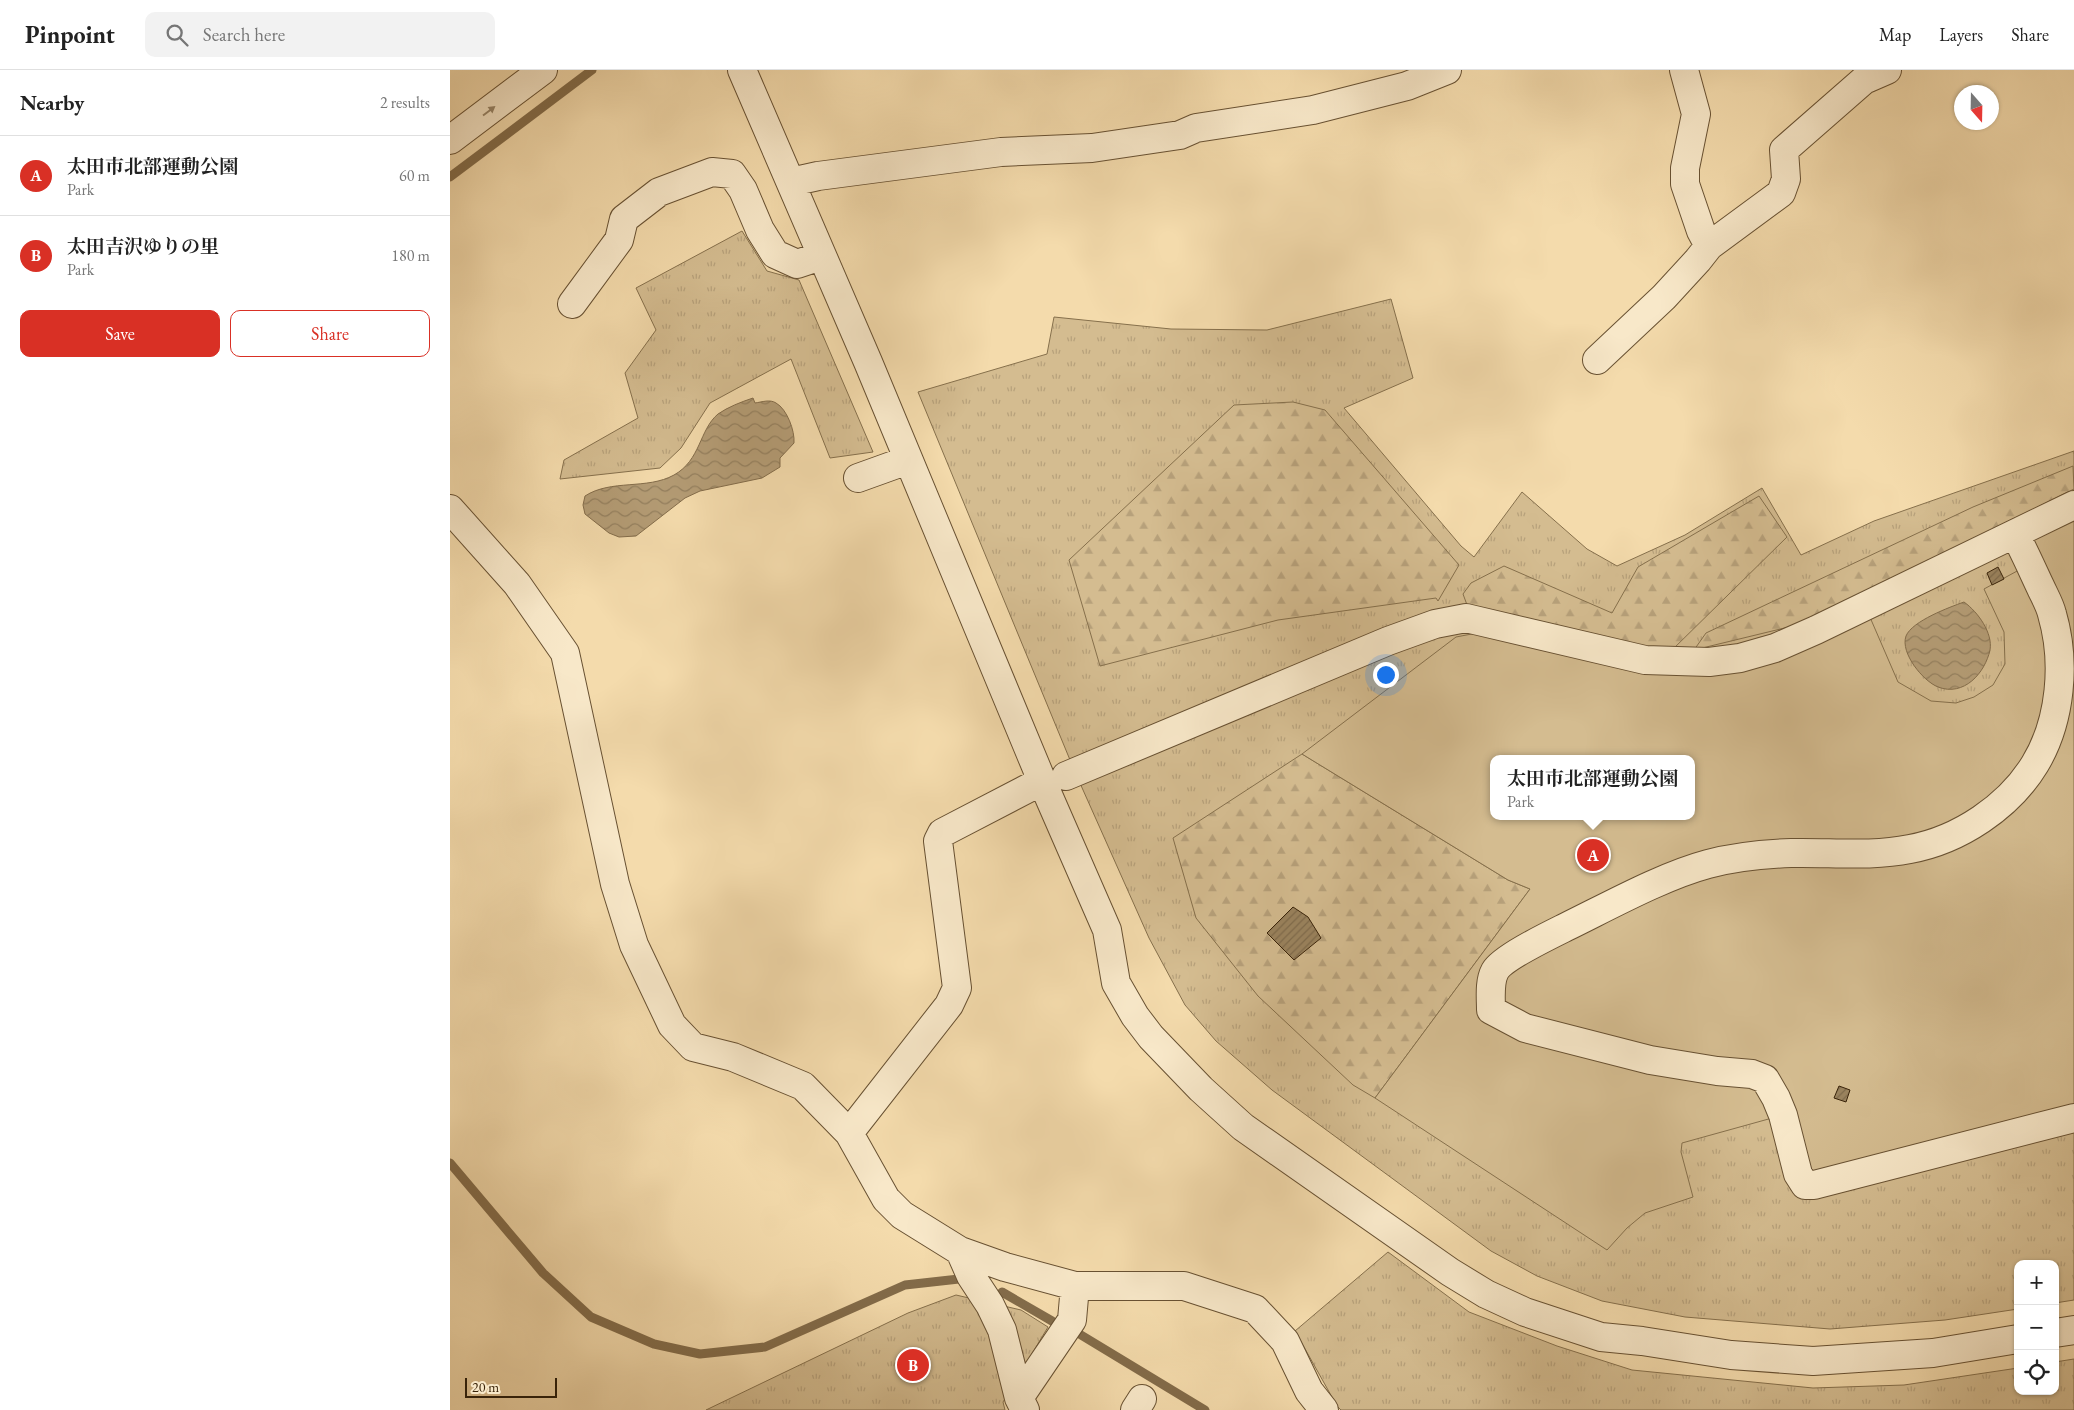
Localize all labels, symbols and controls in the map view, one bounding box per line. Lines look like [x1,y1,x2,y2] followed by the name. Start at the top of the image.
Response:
[145,12,495,57] search box
[25,19,115,50] text: Pinpoint
[163,21,191,49] icon: search
[203,22,285,47] text: Search here
[1879,23,1911,46] text: Map
[1939,23,1983,46] text: Layers
[2011,23,2049,46] text: Share
[1954,85,1999,130] north arrow
[20,89,84,116] text: Nearby
[380,92,430,113] text: 2 results
[482,105,495,116] one-way arrow
[67,154,238,179] text: 太田市北部運動公園
[30,165,42,186] text: A
[399,165,430,186] text: 60 m
[67,179,94,200] text: Park
[67,234,219,259] text: 太田吉沢ゆりの里
[31,245,41,266] text: B
[391,245,430,266] text: 180 m
[67,259,94,280] text: Park
[20,310,220,357] button: Save
[230,310,430,357] button: Share
[1373,662,1399,688] your location
[1490,755,1695,820] popup
[1507,766,1678,791] text: 太田市北部運動公園
[1507,791,1534,812] text: Park
[1577,836,1609,874] pin: A
[2014,1260,2059,1395] map controls
[2014,1260,2059,1305] button: +
[2014,1305,2059,1350] button: −
[897,1346,929,1384] pin: B
[2014,1350,2059,1395] button: locate
[465,1375,558,1398] scale bar
[472,1378,499,1396] text: 20 m

